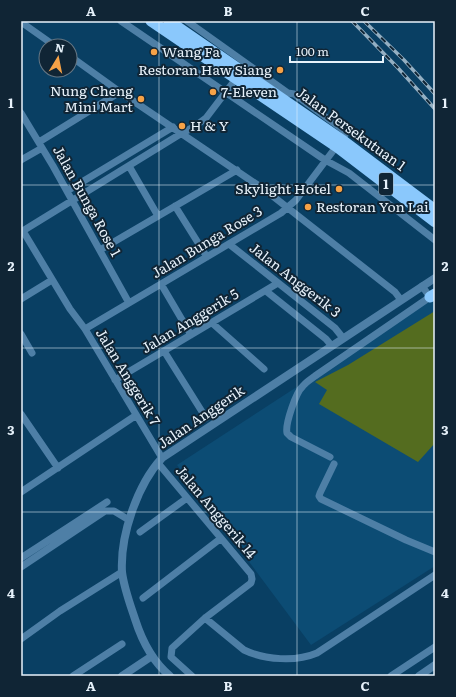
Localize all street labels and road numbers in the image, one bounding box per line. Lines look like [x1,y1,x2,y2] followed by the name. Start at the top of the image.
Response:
[293,82,411,175] street label: Jalan Persekutuan 1
[49,141,127,260] street label: Jalan Bunga Rose 1
[379,173,393,195] road number: 1
[147,200,266,282] street label: Jalan Bunga Rose 3
[246,237,345,321] street label: Jalan Anggerik 3
[137,283,242,357] street label: Jalan Anggerik 5
[92,324,166,429] street label: Jalan Anggerik 7
[153,380,248,453] street label: Jalan Anggerik
[172,460,262,562] street label: Jalan Anggerik 14

